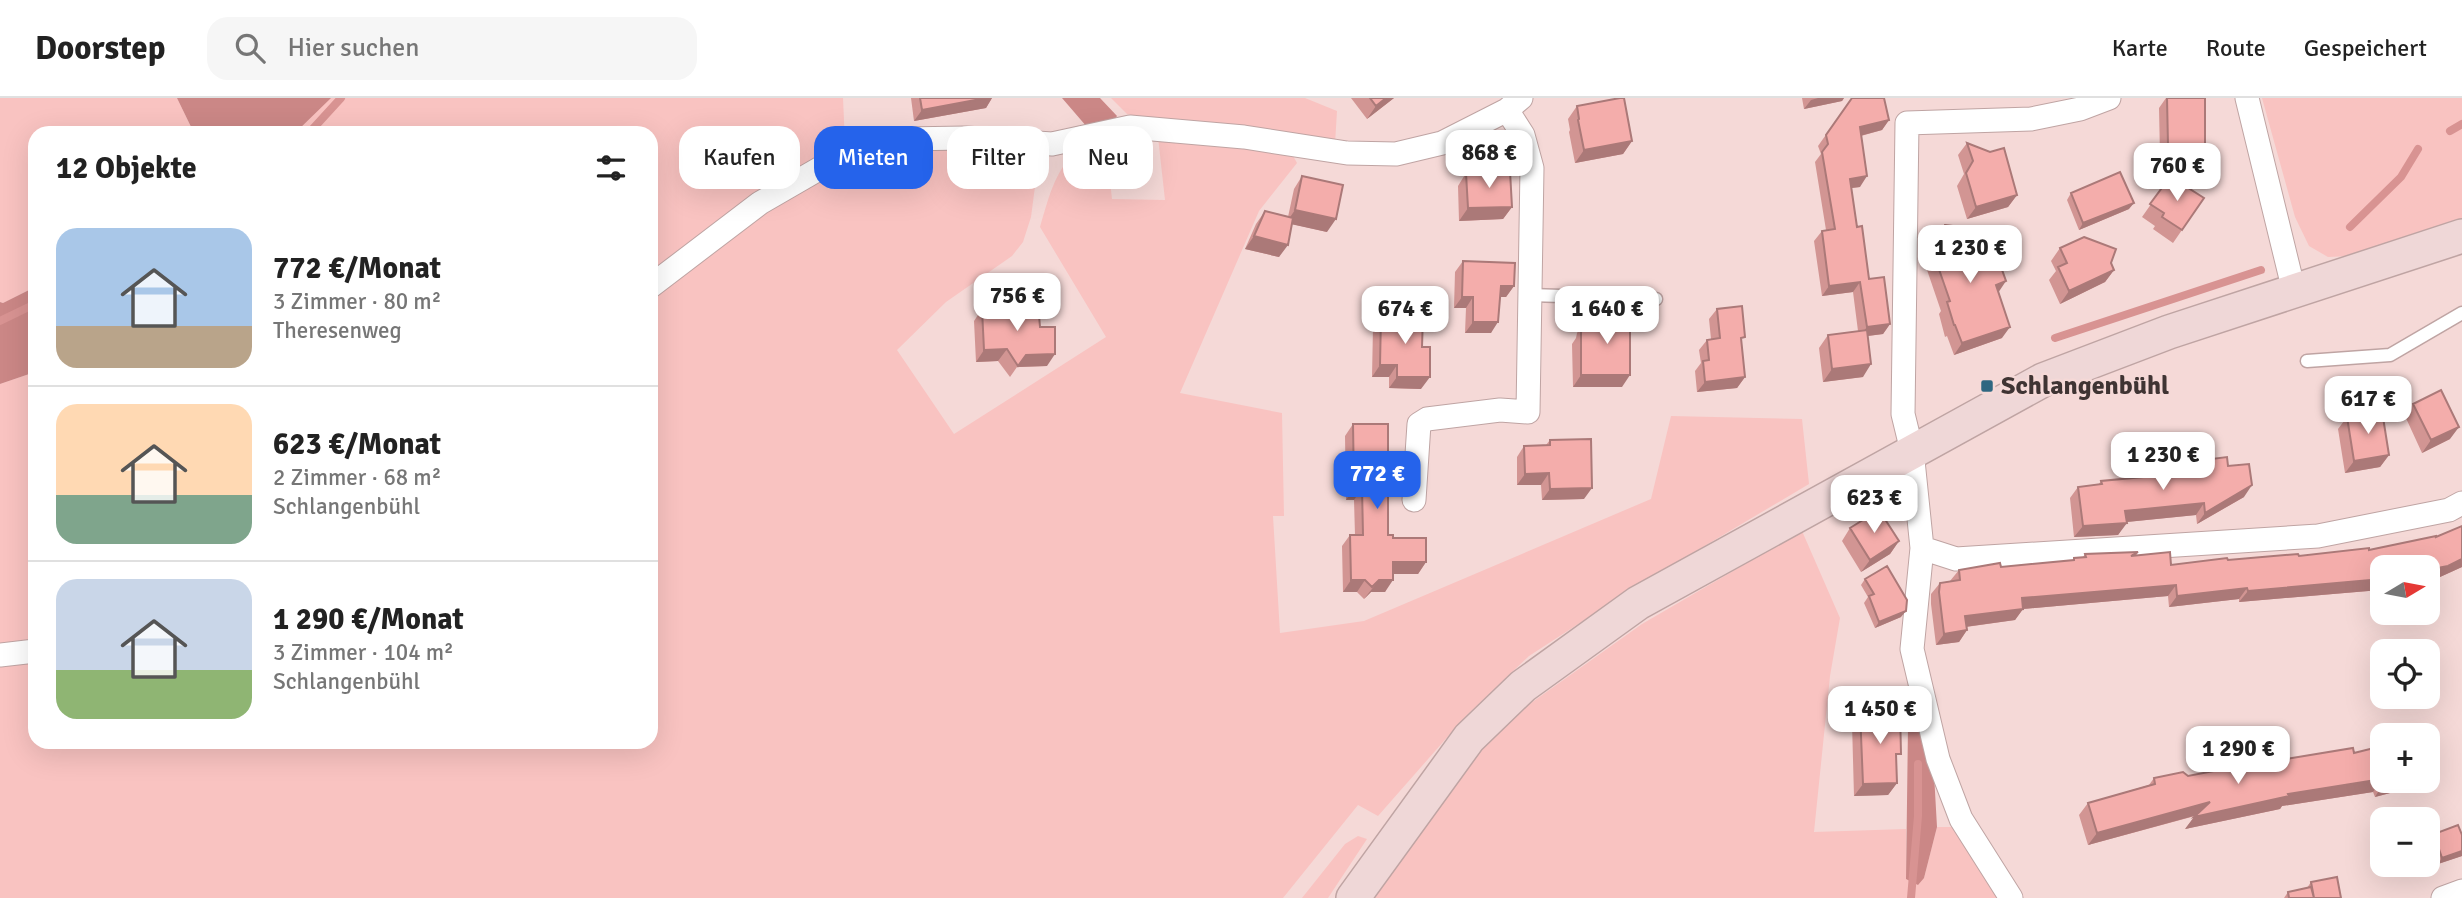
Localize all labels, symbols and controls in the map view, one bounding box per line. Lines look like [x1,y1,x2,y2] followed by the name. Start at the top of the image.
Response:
[207,17,697,80] search box
[35,28,165,69] text: Doorstep
[231,29,269,67] icon: search
[287,32,419,64] text: Hier suchen
[2112,33,2168,63] text: Karte
[2206,33,2266,63] text: Route
[2304,33,2427,63] text: Gespeichert
[679,126,800,189] chip: Kaufen
[814,126,933,189] chip: Mieten
[947,126,1049,189] chip: Filter
[1063,126,1153,189] chip: Neu
[1440,130,1538,190] pin: 868 €
[1462,138,1516,167] text: 868 €
[2128,144,2226,203] pin: 760 €
[592,149,630,187] icon: filters
[56,150,197,187] text: 12 Objekte
[2150,151,2204,180] text: 760 €
[1905,226,2035,285] pin: 1 230 €
[1934,233,2006,262] text: 1 230 €
[273,250,441,287] text: 772 €/Monat
[112,256,196,340] icon: home
[968,274,1066,333] pin: 756 €
[990,281,1044,310] text: 756 €
[1356,286,1454,346] pin: 674 €
[1542,286,1672,346] pin: 1 640 €
[273,287,441,316] text: 3 Zimmer · 80 m²
[1378,294,1432,323] text: 674 €
[1571,294,1643,323] text: 1 640 €
[273,316,402,345] text: Theresenweg
[2001,370,2169,402] place label: Schlangenbühl
[2319,376,2417,436] pin: 617 €
[1979,378,1995,394] marker: Schlangenbühl
[2341,384,2395,413] text: 617 €
[273,426,441,463] text: 623 €/Monat
[112,432,196,516] icon: home
[2098,432,2228,492] pin: 1 230 €
[2127,440,2199,469] text: 1 230 €
[1328,452,1426,511] pin: 772 €
[1350,459,1404,488] text: 772 €
[273,463,441,492] text: 2 Zimmer · 68 m²
[1825,476,1923,535] pin: 623 €
[1847,483,1901,512] text: 623 €
[273,492,420,521] text: Schlangenbühl
[2370,555,2440,625] north arrow
[2370,555,2440,877] map controls
[273,601,464,638] text: 1 290 €/Monat
[112,607,196,691] icon: home
[273,638,454,667] text: 3 Zimmer · 104 m²
[2370,639,2440,709] button: locate
[273,667,420,696] text: Schlangenbühl
[1815,686,1945,746] pin: 1 450 €
[1844,694,1916,723] text: 1 450 €
[2370,723,2440,793] button: +
[2173,726,2303,786] pin: 1 290 €
[2202,734,2274,763] text: 1 290 €
[2370,807,2440,877] button: −

